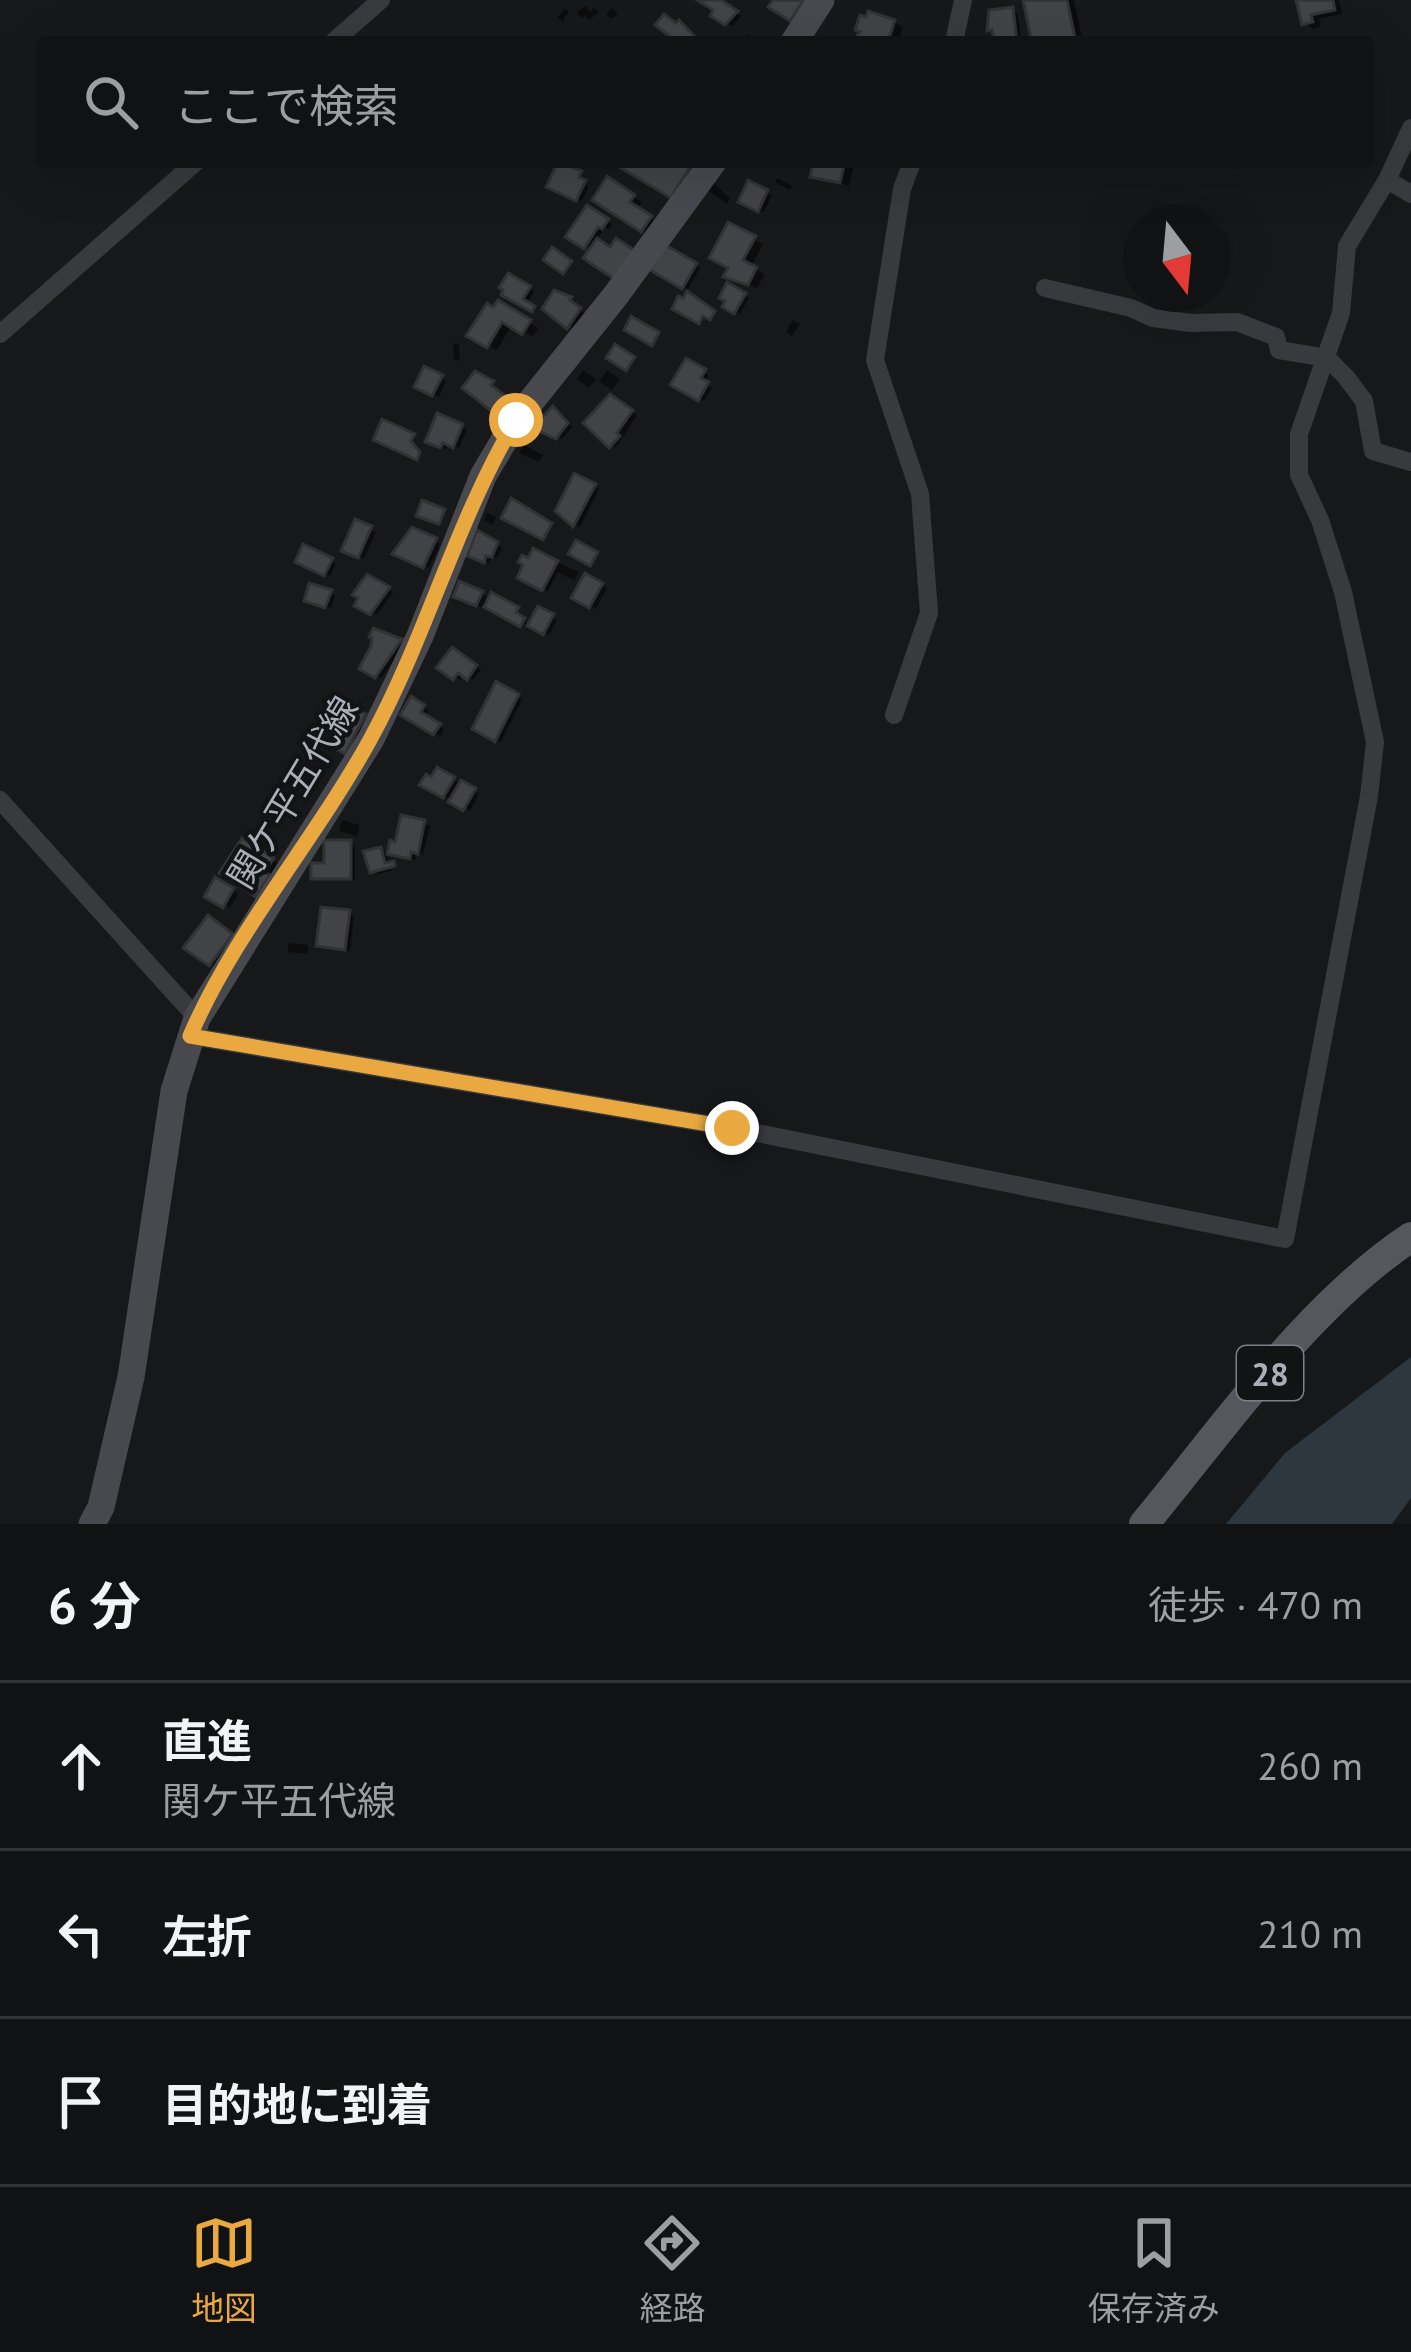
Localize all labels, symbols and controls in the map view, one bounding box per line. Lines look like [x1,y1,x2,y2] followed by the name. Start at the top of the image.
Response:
[36,36,1375,168] search box
[78,69,144,135] icon: search
[174,76,399,134] text: ここで検索
[1123,204,1231,312] north arrow
[489,393,543,447] route start
[216,687,368,897] street label: 関ケ平五代線
[705,1101,759,1155] route end
[1237,1346,1303,1400] road number: 28
[48,1572,141,1638] text: 6 分
[1148,1579,1363,1630] text: 徒歩 · 470 m
[162,1711,252,1769] text: 直進
[48,1733,114,1799] icon: ahead
[1257,1740,1363,1791] text: 260 m
[162,1775,396,1826] text: 関ケ平五代線
[48,1901,114,1967] icon: left
[162,1907,252,1965] text: 左折
[1257,1908,1363,1959] text: 210 m
[48,2069,114,2135] icon: arrive
[162,2075,432,2133] text: 目的地に到着
[191,2210,257,2330] tab: 地図
[639,2210,705,2330] tab: 経路
[1088,2210,1220,2330] tab: 保存済み

